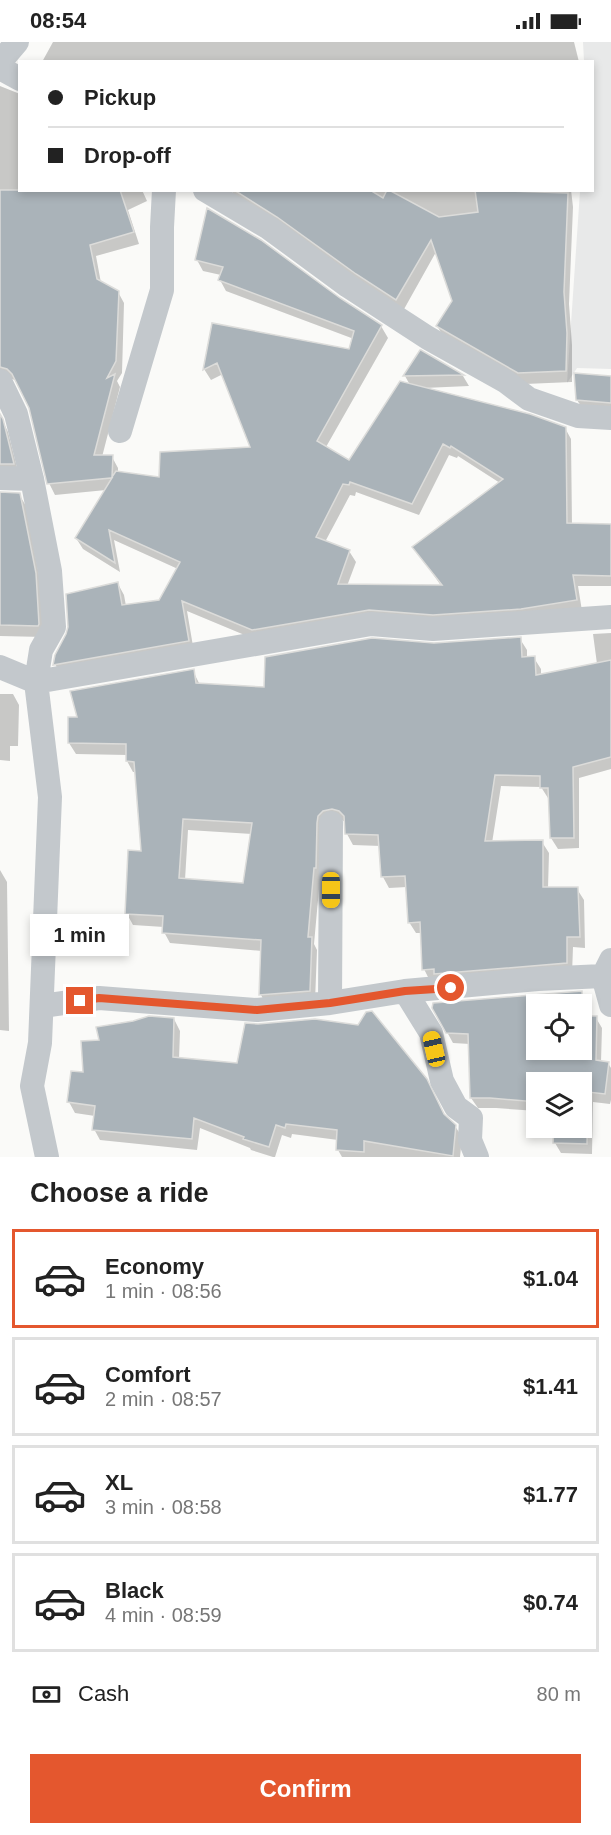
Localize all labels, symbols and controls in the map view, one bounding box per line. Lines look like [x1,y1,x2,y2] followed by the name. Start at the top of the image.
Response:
[30,8,86,33] text: 08:54
[84,85,156,110] text: Pickup
[84,143,171,168] text: Drop-off
[322,872,340,908] car
[31,914,130,956] callout: 1 min
[53,924,106,946] text: 1 min
[437,974,464,1001] route start
[66,987,93,1014] route end
[526,994,592,1138] map controls
[526,994,592,1060] button: locate
[421,1029,447,1069] car
[526,1072,592,1138] button: layers
[30,1178,209,1208] text: Choose a ride
[33,1252,87,1306] icon: car
[105,1254,204,1279] text: Economy
[523,1266,578,1291] text: $1.04
[105,1280,222,1302] text: 1 min · 08:56
[33,1360,87,1414] icon: car
[105,1362,191,1387] text: Comfort
[523,1374,578,1399] text: $1.41
[105,1388,222,1410] text: 2 min · 08:57
[33,1468,87,1522] icon: car
[105,1470,133,1495] text: XL
[523,1482,578,1507] text: $1.77
[105,1496,222,1518] text: 3 min · 08:58
[33,1576,87,1630] icon: car
[105,1578,164,1603] text: Black
[523,1590,578,1615] text: $0.74
[105,1604,222,1626] text: 4 min · 08:59
[30,1678,63,1711] icon: cash
[78,1681,129,1706] text: Cash
[537,1683,581,1705] text: 80 m
[30,1754,581,1823] button: Confirm

